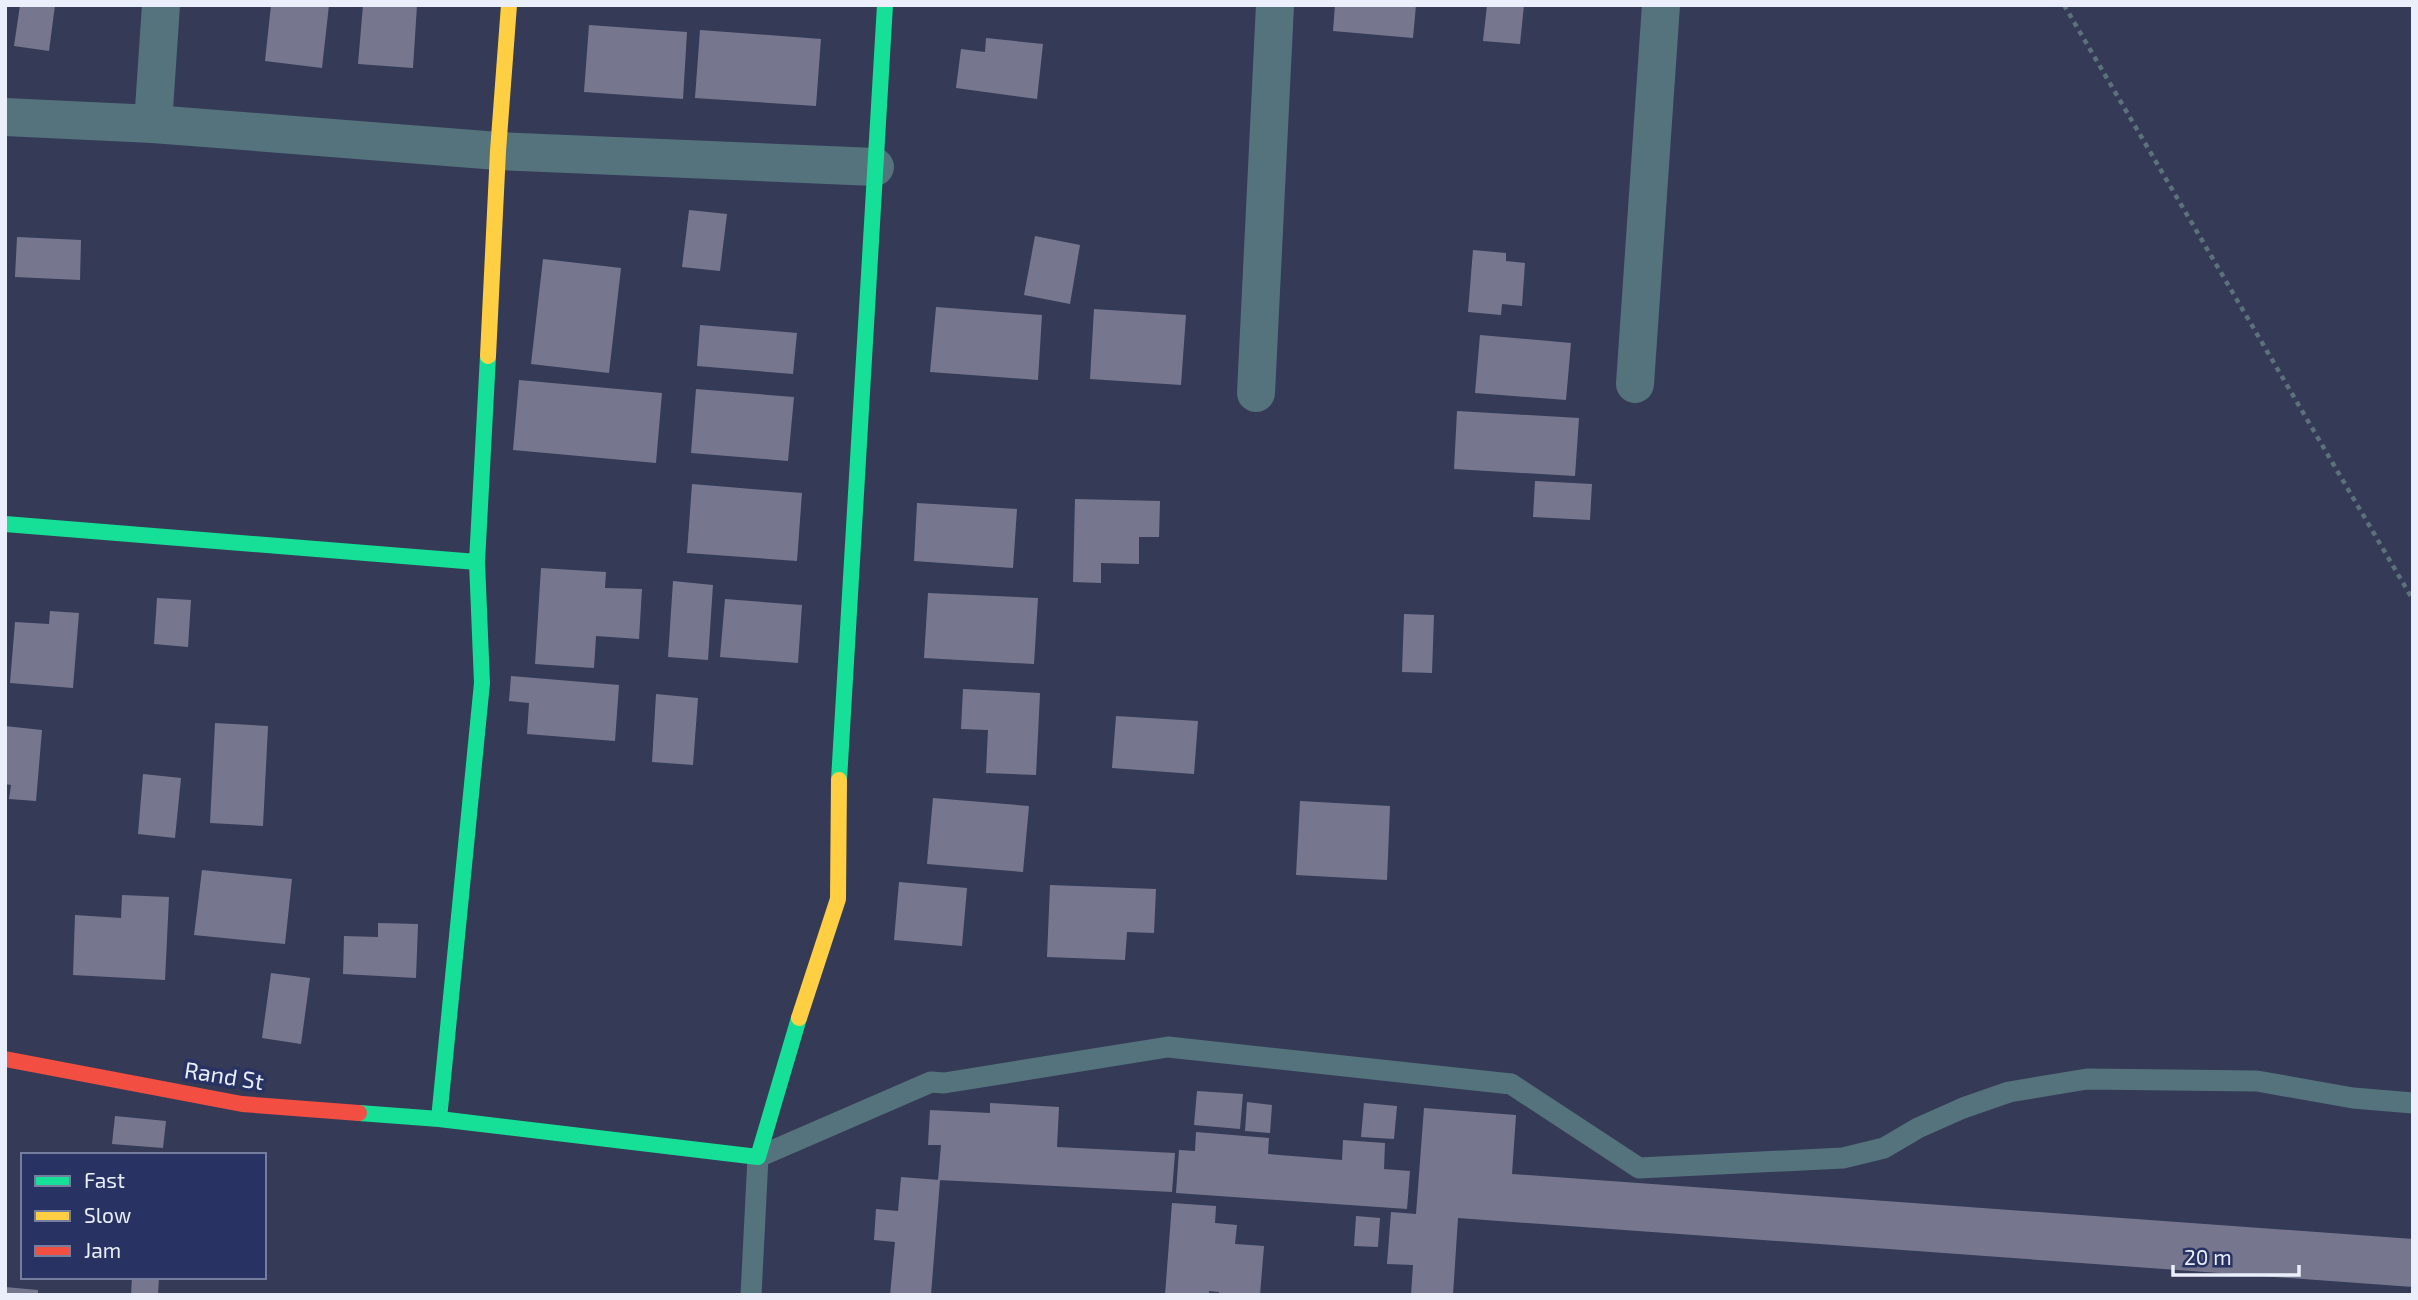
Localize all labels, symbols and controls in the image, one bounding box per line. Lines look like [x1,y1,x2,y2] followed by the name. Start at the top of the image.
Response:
[182,1055,266,1095] street label: Rand St
[21,1153,266,1279] legend
[84,1167,125,1192] text: Fast
[84,1202,131,1227] text: Slow
[2173,1234,2299,1278] scale bar
[84,1237,121,1262] text: Jam
[2184,1244,2232,1269] text: 20 m

